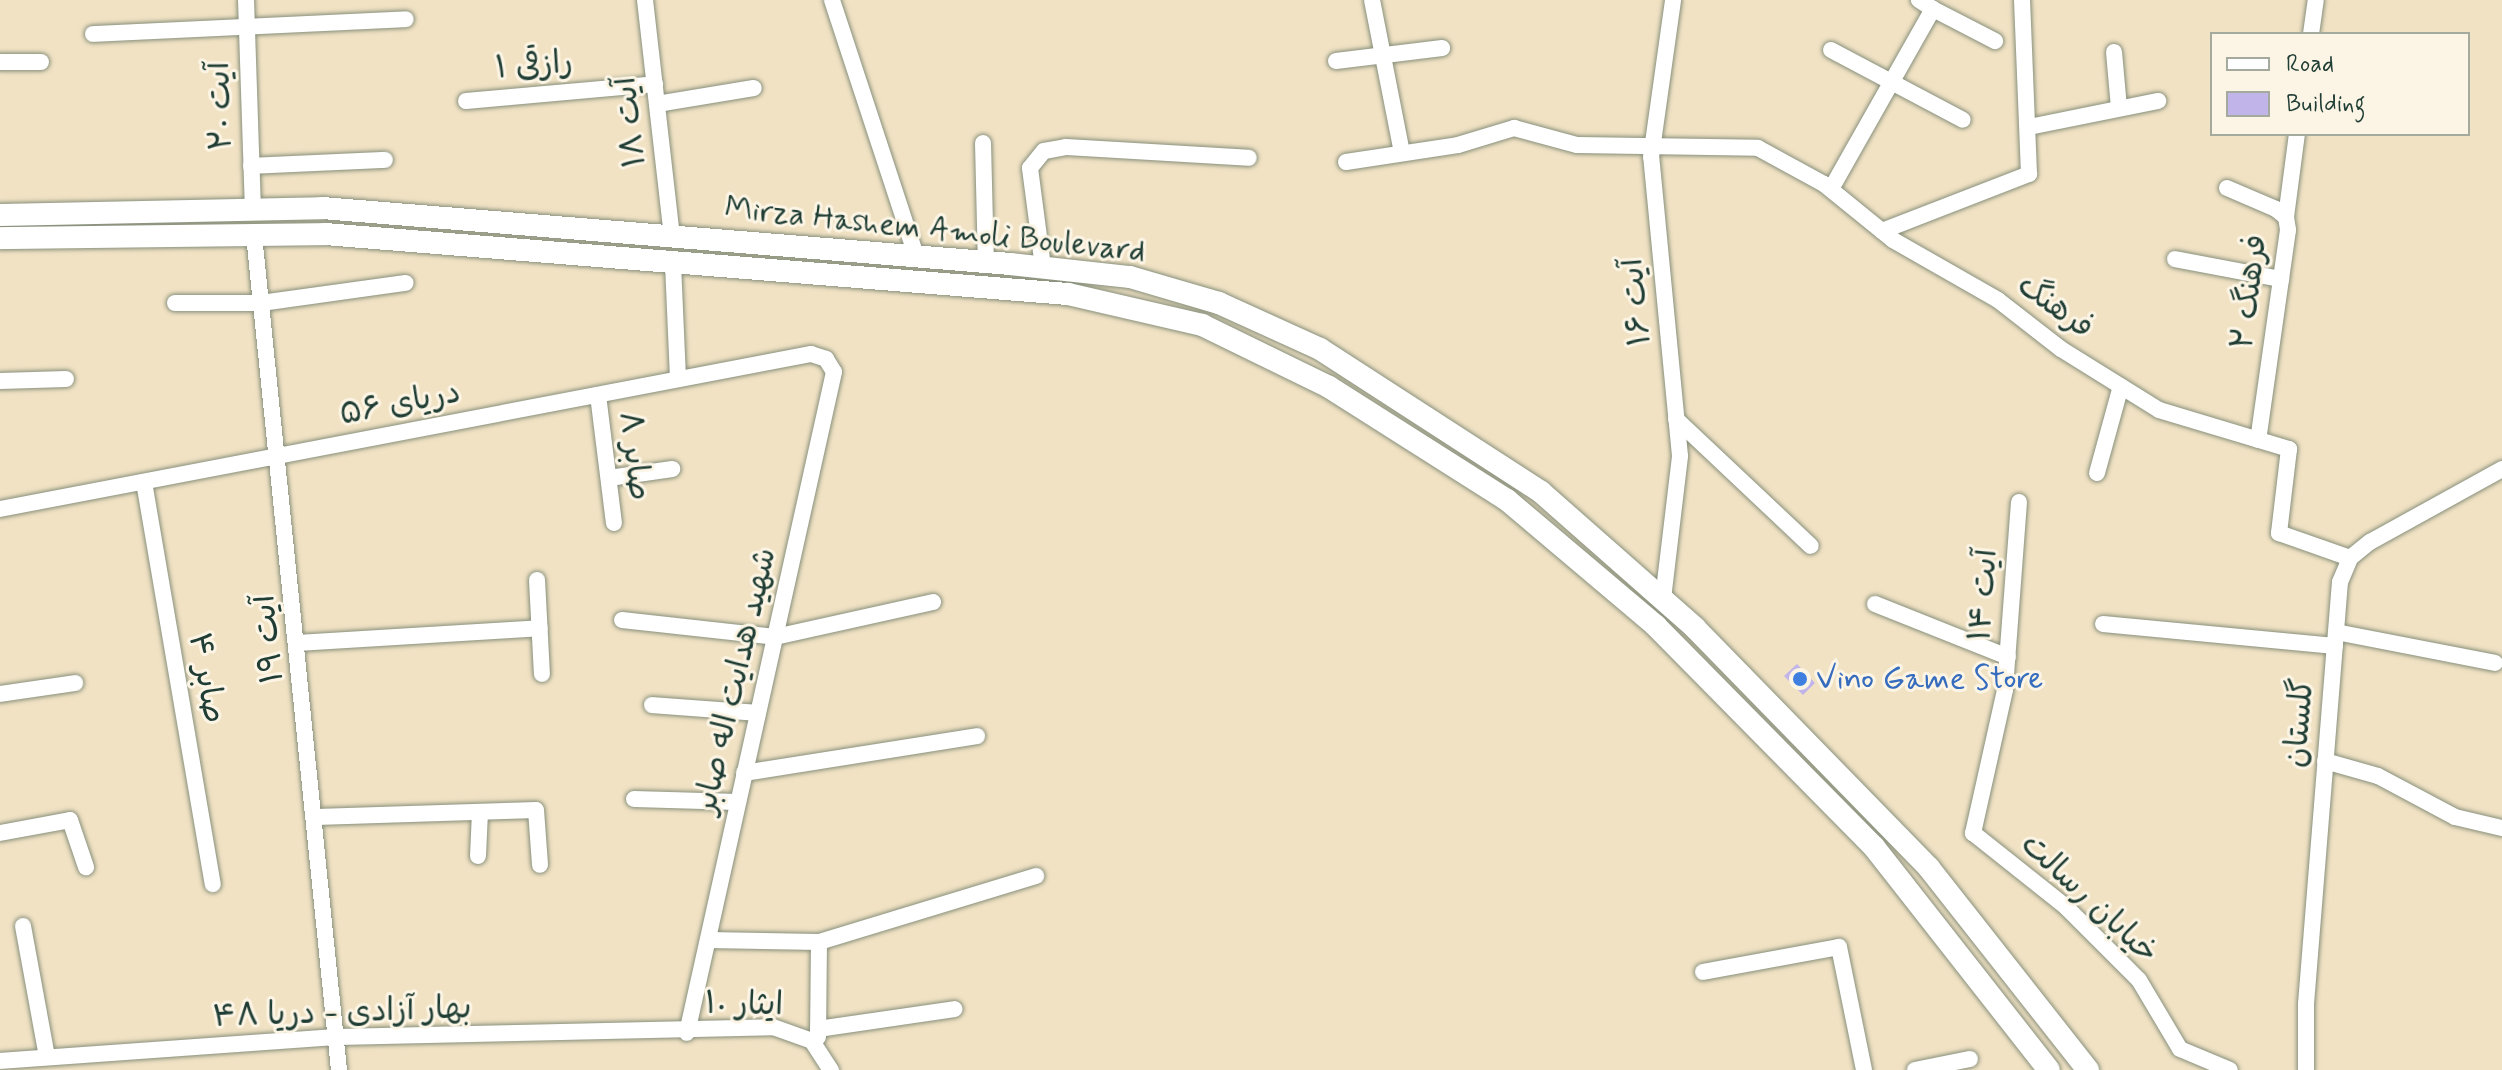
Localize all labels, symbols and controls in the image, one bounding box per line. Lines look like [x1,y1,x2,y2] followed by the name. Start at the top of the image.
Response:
[2210,32,2470,136] legend
[494,44,574,88] street label: رازقی ۱
[2286,49,2334,80] text: Road
[200,61,242,151] street label: آیت ۲۰
[606,75,656,169] street label: آیت ۱۸
[2286,89,2366,120] text: Building
[726,189,1144,271] street label: Mirza Hashem Amoli Boulevard
[2224,232,2276,352] street label: فرهنگ ۲
[1613,256,1661,348] street label: آیت ۱۶
[2009,266,2101,348] street label: فرهنگ
[336,373,464,435] street label: دریای ۵۶
[609,409,659,503] street label: صابر ۸
[687,544,785,818] street label: شهید هدایت اله صابر
[1962,548,2006,642] street label: آيت ۱۴
[245,593,293,685] street label: آیت ۱۹
[179,630,233,726] street label: صابر ۴
[1816,660,2044,698] place label: Vino Game Store
[1791,670,1809,688] marker: Vino Game Store
[2277,677,2323,769] street label: گلستان
[2012,826,2166,972] street label: خیابان رسالت
[704,985,784,1025] street label: ایثار ۱۰
[212,989,472,1037] street label: بهار آزادی - دریا ۴۸

